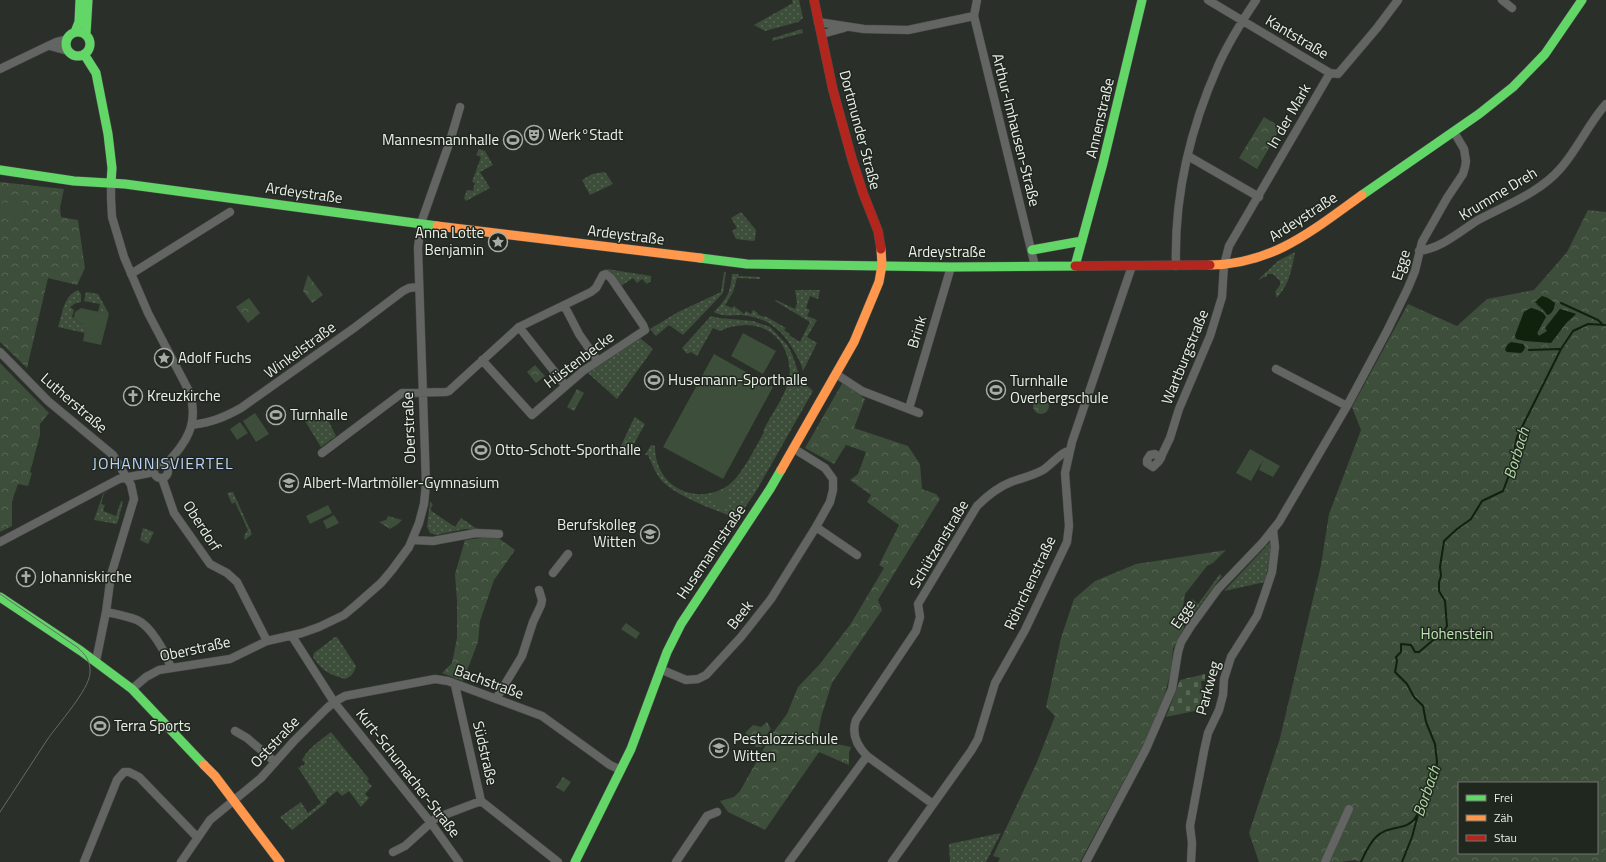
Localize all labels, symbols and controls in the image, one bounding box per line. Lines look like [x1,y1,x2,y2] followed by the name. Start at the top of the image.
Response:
[1261,9,1333,65] street label: Kantstraße
[986,51,1047,209] street label: Arthur-Imhausen-Straße
[833,68,887,192] street label: Dortmunder Straße
[1079,75,1120,160] street label: Annenstraße
[1261,79,1316,152] street label: In der Mark
[548,123,624,146] place label: Werk°Stadt
[523,124,545,146] theatre icon: Werk°Stadt
[382,128,499,151] place label: Mannesmannhalle
[502,129,524,151] sports icon: Mannesmannhalle
[1454,161,1541,226] street label: Krumme Dreh
[264,176,344,209] street label: Ardeystraße
[1264,186,1342,247] street label: Ardeystraße
[586,218,666,251] street label: Ardeystraße
[415,221,484,261] place label: Anna Lotte Benjamin
[487,231,509,253] place icon: Anna Lotte Benjamin
[908,240,986,263] street label: Ardeystraße
[1385,247,1416,283] street label: Egge
[1155,306,1214,408] street label: Wartburgstraße
[901,313,932,351] street label: Brink
[259,316,340,384] street label: Winkelstraße
[539,326,619,394] street label: Hüstenbecke
[178,346,252,369] place label: Adolf Fuchs
[153,347,175,369] place icon: Adolf Fuchs
[36,367,113,438] street label: Lutherstraße
[668,368,807,391] place label: Husemann-Sporthalle
[643,369,665,391] sports icon: Husemann-Sporthalle
[1010,369,1109,409] place label: Turnhalle Overbergschule
[985,379,1007,401] sports icon: Turnhalle Overbergschule
[147,384,221,407] place label: Kreuzkirche
[122,385,144,407] church icon: Kreuzkirche
[396,392,421,464] street label: Oberstraße
[290,403,348,426] place label: Turnhalle
[265,404,287,426] sports icon: Turnhalle
[1497,423,1535,482] water label: Borbach
[495,438,641,461] place label: Otto-Schott-Sporthalle
[470,439,492,461] sports icon: Otto-Schott-Sporthalle
[92,451,234,475] district label: JOHANNISVIERTEL
[303,471,499,494] place label: Albert-Martmöller-Gymnasium
[278,472,300,494] school or university icon: Albert-Martmöller-Gymnasium
[903,495,974,592] street label: Schützenstraße
[177,496,227,556] street label: Oberdorf
[670,500,751,604] street label: Husemannstraße
[557,513,636,553] place label: Berufskolleg Witten
[639,523,661,545] school or university icon: Berufskolleg Witten
[998,532,1061,634] street label: Röhrchenstraße
[40,565,132,588] place label: Johanniskirche
[15,566,37,588] church icon: Johanniskirche
[1164,594,1201,633] street label: Egge
[721,595,758,634] street label: Beek
[1421,622,1493,645] park label: Hohenstein
[157,630,232,667] street label: Oberstraße
[451,658,527,705] street label: Bachstraße
[1189,658,1226,718] street label: Parkweg
[351,703,466,842] street label: Kurt-Schumacher-Straße
[245,711,305,773] street label: Oststraße
[114,714,191,737] place label: Terra Sports
[89,715,111,737] sports icon: Terra Sports
[467,719,504,787] street label: Südstraße
[733,727,838,767] place label: Pestalozzischule Witten
[708,737,730,759] school or university icon: Pestalozzischule Witten
[1406,761,1446,820] water label: Borbach
[1458,782,1598,854] legend
[1494,788,1513,807] text: Frei
[1494,808,1513,827] text: Zäh
[1494,828,1517,847] text: Stau

